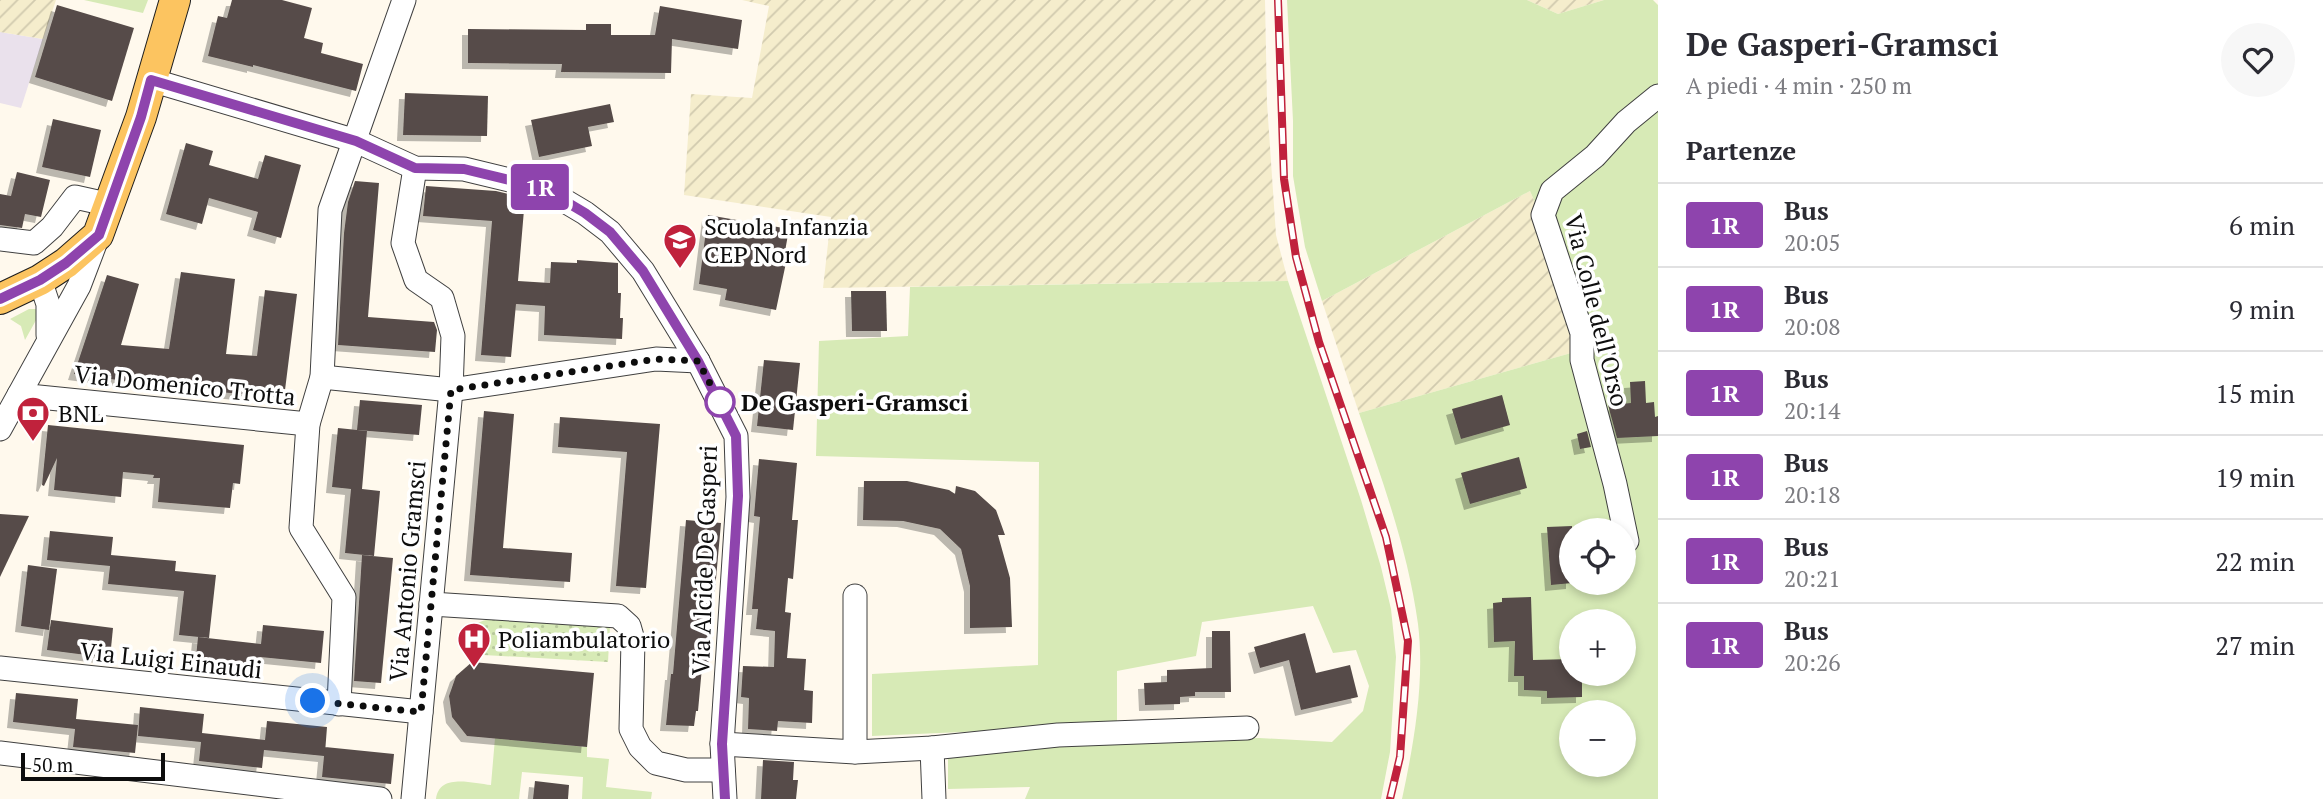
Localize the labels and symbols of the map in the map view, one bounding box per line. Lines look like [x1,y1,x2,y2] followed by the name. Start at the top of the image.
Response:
[508,164,572,210] line badge: 1R
[704,210,869,270] place label: Scuola Infanzia CEP Nord
[1558,210,1636,410] street label: Via Colle dell'Orso
[661,221,699,270] school or university icon: Scuola Infanzia CEP Nord
[73,357,297,413] street label: Via Domenico Trotta
[741,386,968,418] place label: De Gasperi-Gramsci
[705,387,735,417] marker: De Gasperi-Gramsci
[14,394,52,443] bank icon: BNL
[58,397,104,429] place label: BNL
[684,444,724,676] street label: Via Alcide De Gasperi
[381,459,433,683] street label: Via Antonio Gramsci
[455,620,493,669] hospital icon: Poliambulatorio
[498,623,670,655] place label: Poliambulatorio
[78,635,264,685] street label: Via Luigi Einaudi
[295,683,330,718] your location
[21,750,164,782] scale bar

